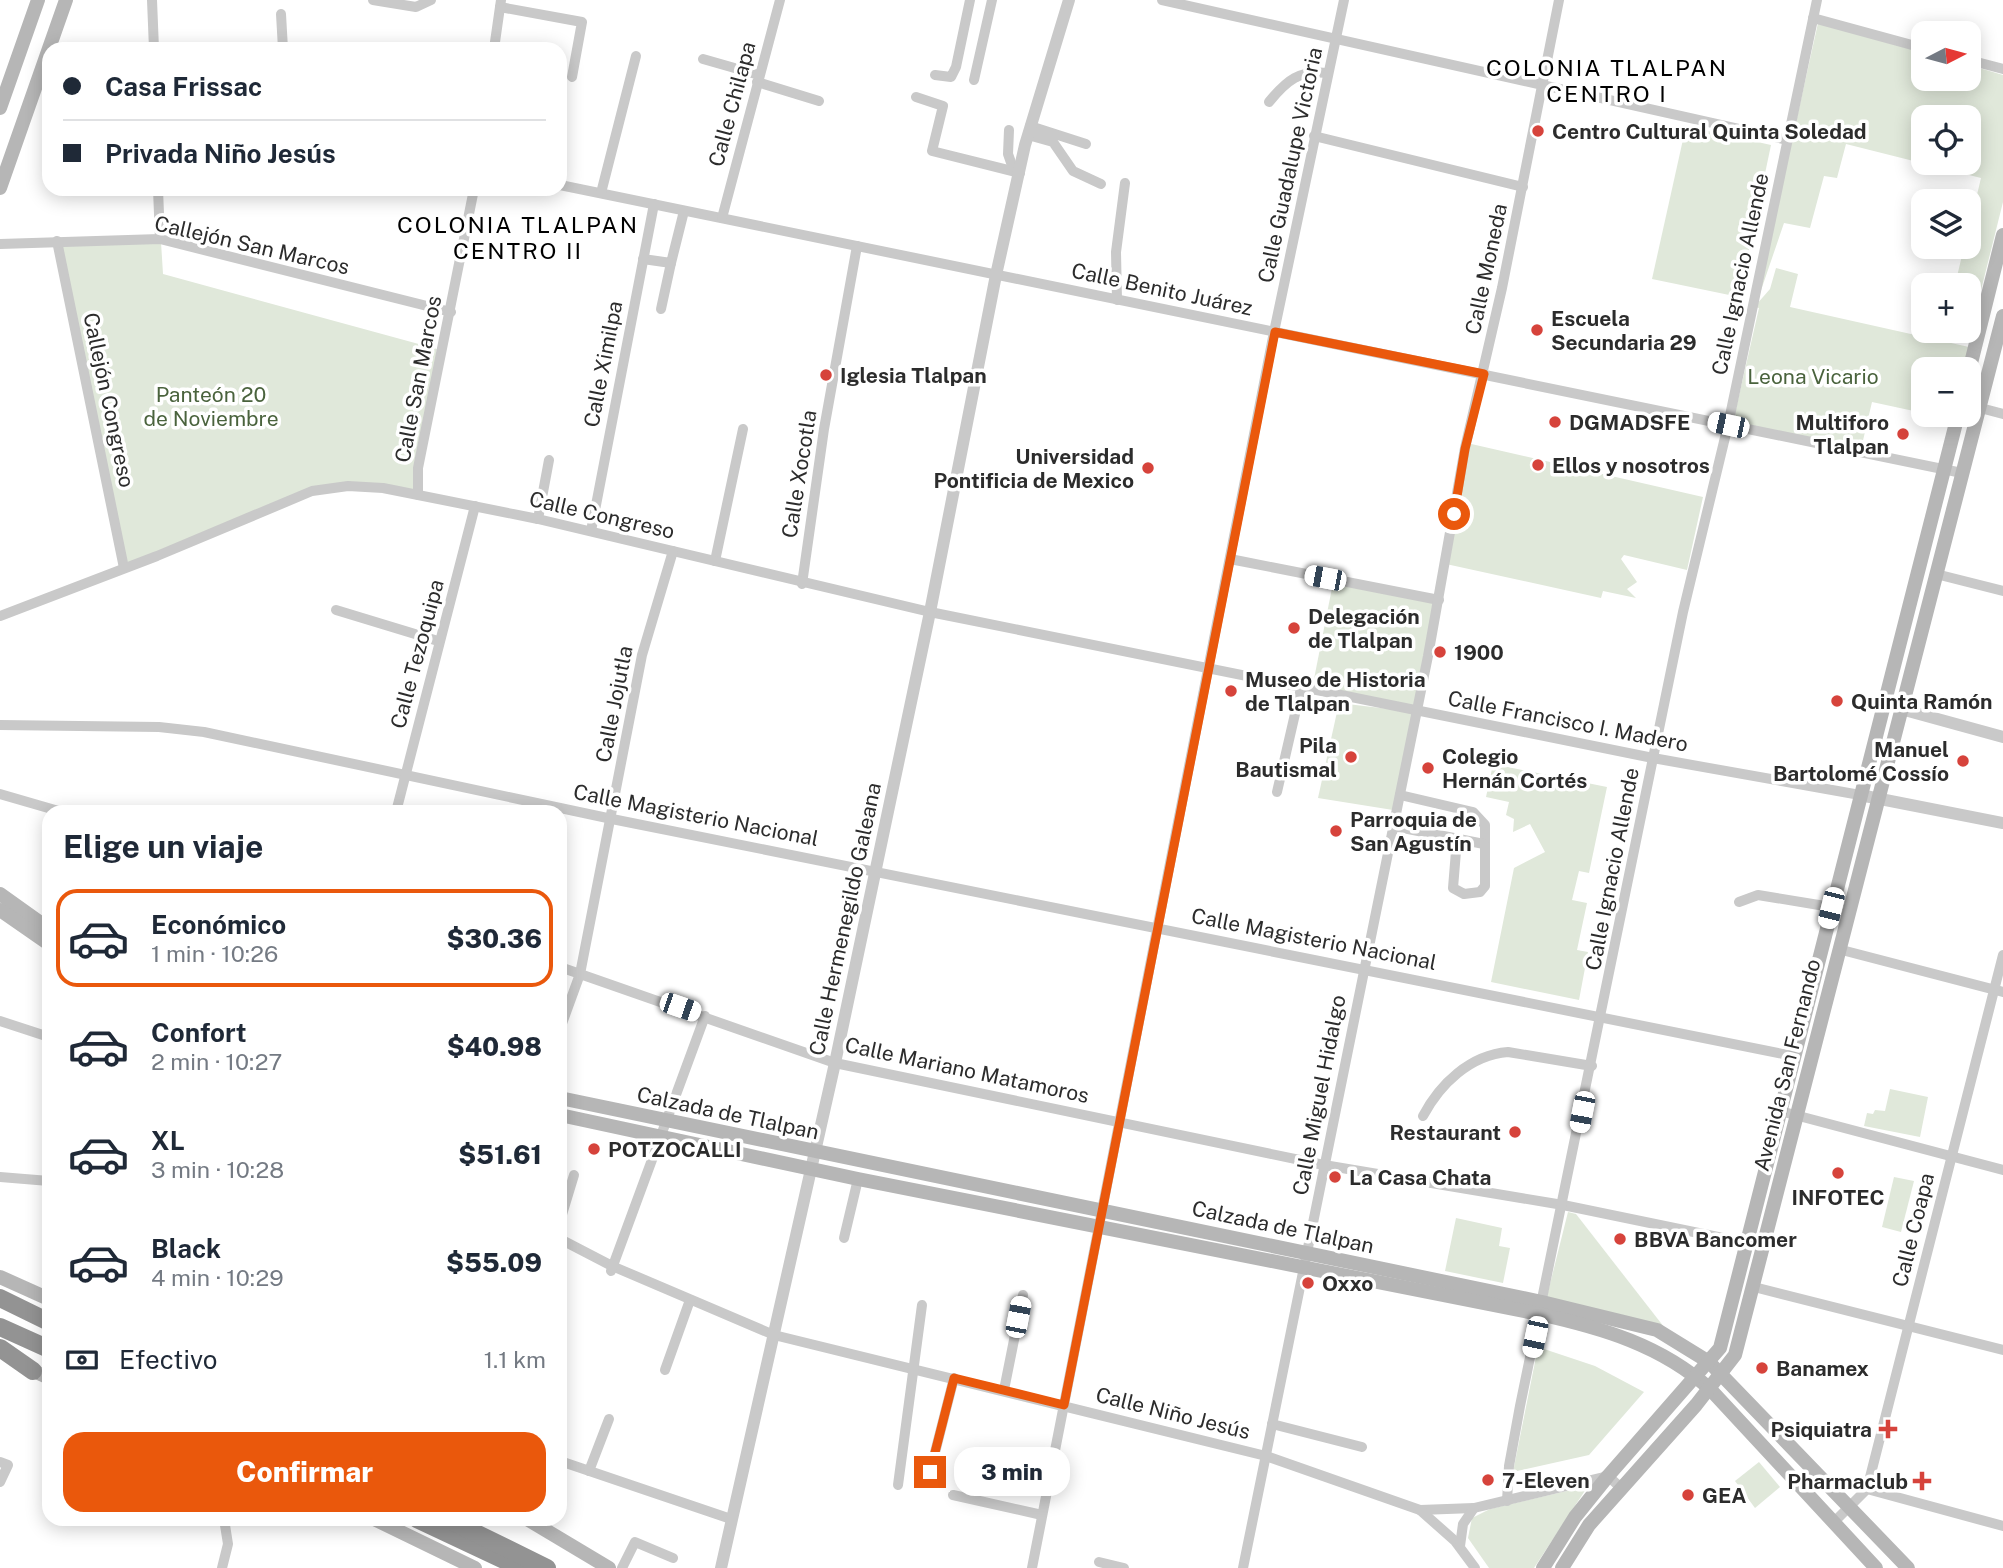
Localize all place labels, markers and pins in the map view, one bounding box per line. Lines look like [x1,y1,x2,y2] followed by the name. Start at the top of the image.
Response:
[1552,119,1867,144] place label: Centro Cultural Quinta Soledad
[1530,123,1546,139] marker: Centro Cultural Quinta Soledad
[1551,306,1697,355] place label: Escuela Secundaria 29
[1529,322,1545,338] marker: Escuela Secundaria 29
[840,363,987,388] place label: Iglesia Tlalpan
[818,367,834,383] marker: Iglesia Tlalpan
[1569,410,1690,435] place label: DGMADSFE
[1796,410,1889,459] place label: Multiforo Tlalpan
[1547,414,1563,430] marker: DGMADSFE
[1895,426,1911,442] marker: Multiforo Tlalpan
[933,444,1134,493] place label: Universidad Pontificia de Mexico
[1552,453,1710,478] place label: Ellos y nosotros
[1530,457,1546,473] marker: Ellos y nosotros
[1140,460,1156,476] marker: Universidad Pontificia de Mexico
[1308,604,1420,653] place label: Delegación de Tlalpan
[1286,620,1302,636] marker: Delegación de Tlalpan
[1454,640,1504,665] place label: 1900
[1432,644,1448,660] marker: 1900
[1245,667,1426,716] place label: Museo de Historia de Tlalpan
[1223,683,1239,699] marker: Museo de Historia de Tlalpan
[1851,689,1993,714] place label: Quinta Ramón
[1829,693,1845,709] marker: Quinta Ramón
[1235,733,1337,782] place label: Pila Bautismal
[1773,737,1949,786] place label: Manuel Bartolomé Cossío
[1442,744,1587,793] place label: Colegio Hernán Cortés
[1343,749,1359,765] marker: Pila Bautismal
[1955,753,1971,769] marker: Manuel Bartolomé Cossío
[1420,760,1436,776] marker: Colegio Hernán Cortés
[1350,807,1477,856] place label: Parroquia de San Agustín
[1328,823,1344,839] marker: Parroquia de San Agustín
[1389,1120,1501,1145] place label: Restaurant
[1507,1124,1523,1140] marker: Restaurant
[608,1137,741,1162] place label: POTZOCALLI
[586,1141,602,1157] marker: POTZOCALLI
[1349,1165,1492,1190] place label: La Casa Chata
[1830,1165,1846,1181] marker: INFOTEC
[1327,1169,1343,1185] marker: La Casa Chata
[1791,1185,1885,1210] place label: INFOTEC
[1634,1227,1797,1252] place label: BBVA Bancomer
[1612,1231,1628,1247] marker: BBVA Bancomer
[1322,1271,1373,1296] place label: Oxxo
[1300,1275,1316,1291] marker: Oxxo
[1776,1356,1869,1381] place label: Banamex
[1754,1360,1770,1376] marker: Banamex
[1771,1417,1872,1442] place label: Psiquiatra
[1878,1419,1898,1439] marker: Psiquiatra
[1502,1468,1590,1493] place label: 7-Eleven
[1787,1469,1908,1494] place label: Pharmaclub
[1480,1472,1496,1488] marker: 7-Eleven
[1914,1473,1930,1489] marker: Pharmaclub
[1702,1483,1747,1508] place label: GEA
[1680,1487,1696,1503] marker: GEA

